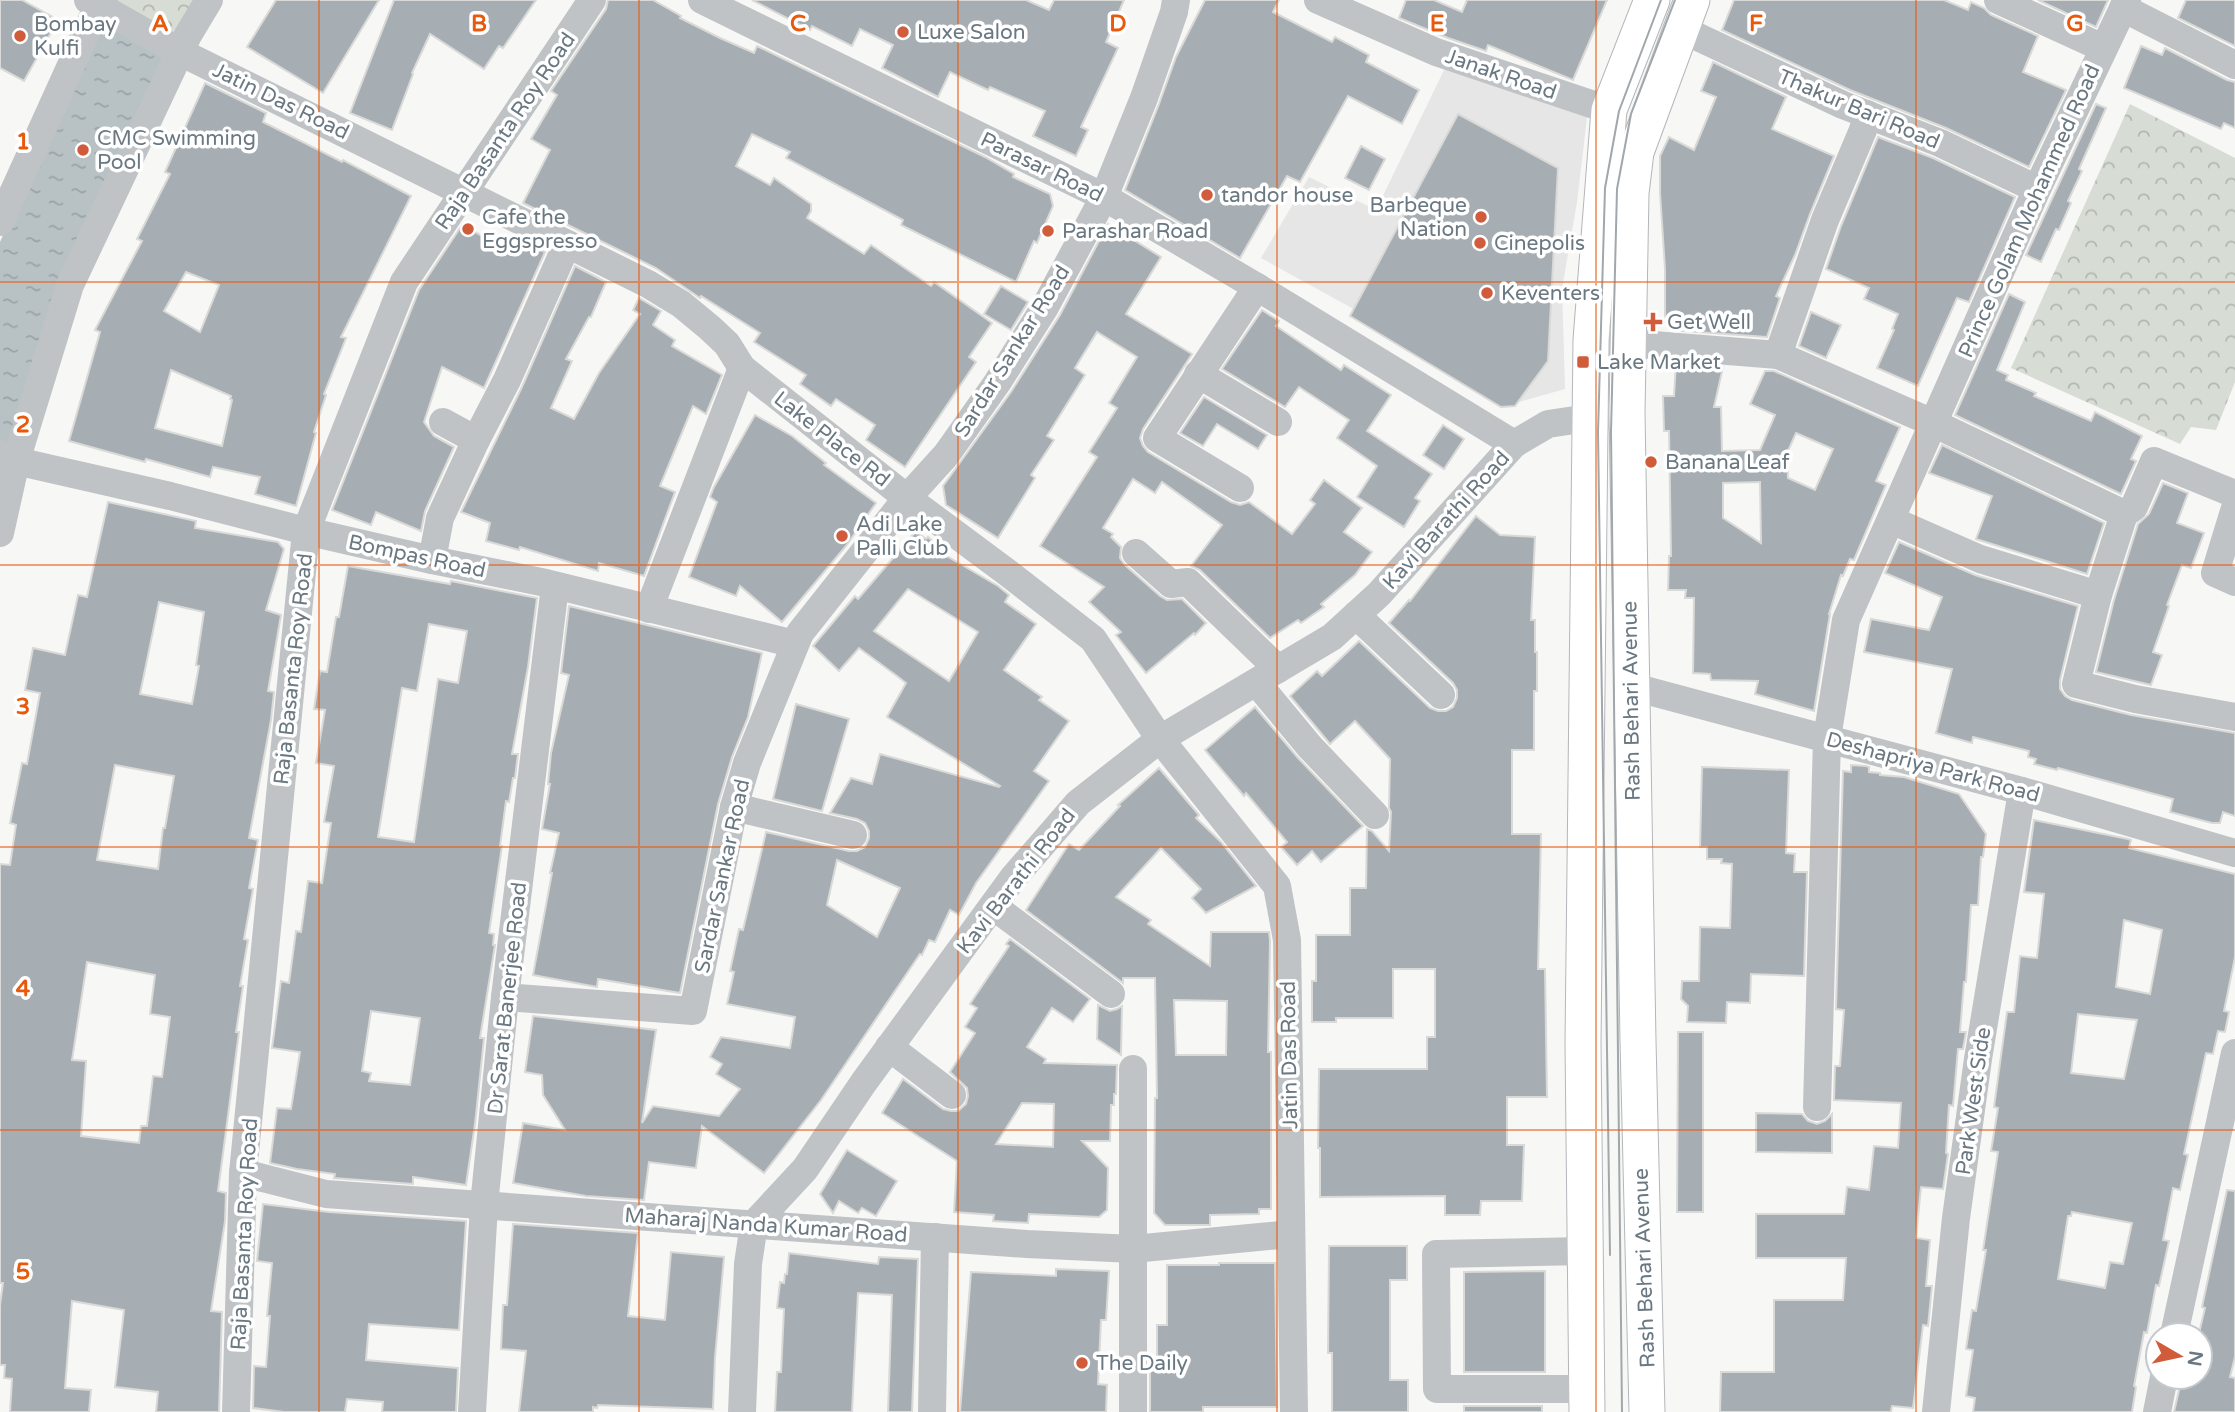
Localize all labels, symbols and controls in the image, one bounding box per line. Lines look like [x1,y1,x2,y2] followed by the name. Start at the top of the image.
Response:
[151,10,169,38] text: A
[471,10,487,38] text: B
[790,10,806,38] text: C
[1109,10,1127,38] text: D
[1430,10,1444,38] text: E
[1749,10,1763,38] text: F
[2066,10,2084,38] text: G
[34,12,117,61] place label: Bombay Kulfi
[917,20,1026,45] place label: Luxe Salon
[895,24,911,40] marker: Luxe Salon
[12,28,28,44] marker: Bombay Kulfi
[430,28,581,235] street label: Raja Basanta Roy Road
[1442,44,1560,105] street label: Janak Road
[209,58,353,145] street label: Jatin Das Road
[1953,61,2106,362] street label: Prince Golam Mohammed Road
[1774,64,1943,155] street label: Thakur Bari Road
[97,126,256,175] place label: CMC Swimming Pool
[976,127,1107,208] street label: Parasar Road
[16,128,30,156] text: 1
[75,142,91,158] marker: CMC Swimming Pool
[1221,183,1354,208] place label: tandor house
[1199,187,1215,203] marker: tandor house
[1370,193,1467,242] place label: Barbeque Nation
[482,205,597,254] place label: Cafe the Eggspresso
[1473,209,1489,225] marker: Barbeque Nation
[1062,219,1208,244] place label: Parashar Road
[460,221,476,237] marker: Cafe the Eggspresso
[1040,223,1056,239] marker: Parashar Road
[1494,231,1585,256] place label: Cinepolis
[1472,235,1488,251] marker: Cinepolis
[949,261,1075,442] street label: Sardar Sankar Road
[1501,281,1600,306] place label: Keventers
[1479,285,1495,301] marker: Keventers
[1667,310,1751,335] place label: Get Well
[1645,314,1661,330] marker: Get Well
[1597,350,1721,375] place label: Lake Market
[1575,354,1591,370] marker: Lake Market
[769,386,895,492] street label: Lake Place Rd
[16,411,30,439] text: 2
[1378,446,1515,595] street label: Kavi Barathi Road
[1665,450,1790,475] place label: Banana Leaf
[1643,454,1659,470] marker: Banana Leaf
[856,512,948,561] place label: Adi Lake Palli Club
[834,528,850,544] marker: Adi Lake Palli Club
[346,530,488,583] street label: Bompas Road
[269,552,318,786] street label: Raja Basanta Roy Road
[1617,601,1646,801] street label: Rash Behari Avenue
[16,693,30,721] text: 3
[1823,727,2042,808] street label: Deshapriya Park Road
[690,777,755,975] street label: Sardar Sankar Road
[952,804,1081,959] street label: Kavi Barathi Road
[483,881,532,1115] street label: Dr Sarat Banerjee Road
[16,975,31,1003] text: 4
[1276,981,1303,1129] street label: Jatin Das Road
[1951,1025,1996,1177] street label: Park West Side
[226,1117,263,1351] street label: Raja Basanta Roy Road
[1629,1168,1660,1368] street label: Rash Behari Avenue
[624,1203,908,1248] street label: Maharaj Nanda Kumar Road
[16,1258,30,1286] text: 5
[2144,1321,2214,1391] north arrow
[2183,1349,2207,1368] text: N
[1096,1351,1188,1376] place label: The Daily
[1074,1355,1090,1371] marker: The Daily

